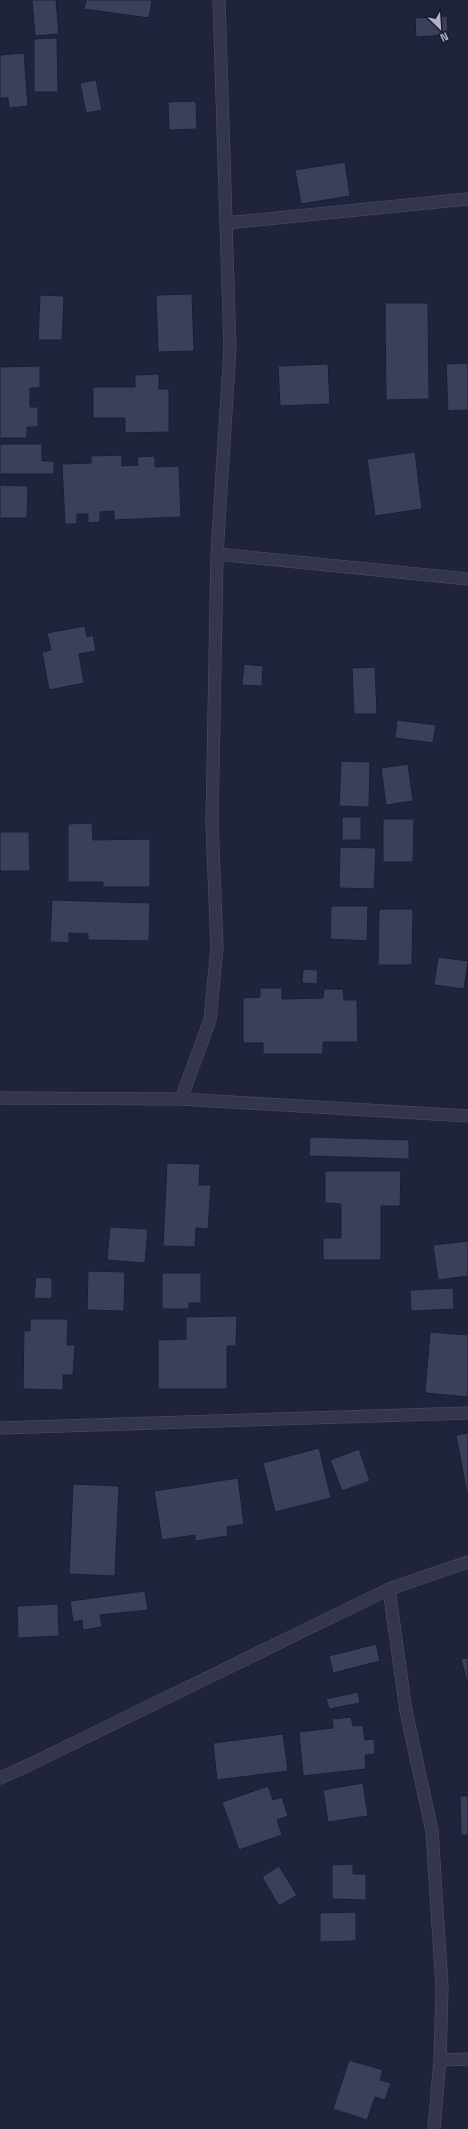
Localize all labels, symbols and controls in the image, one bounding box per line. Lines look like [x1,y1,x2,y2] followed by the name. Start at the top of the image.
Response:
[420,8,460,48] north arrow
[438,29,451,45] text: N

